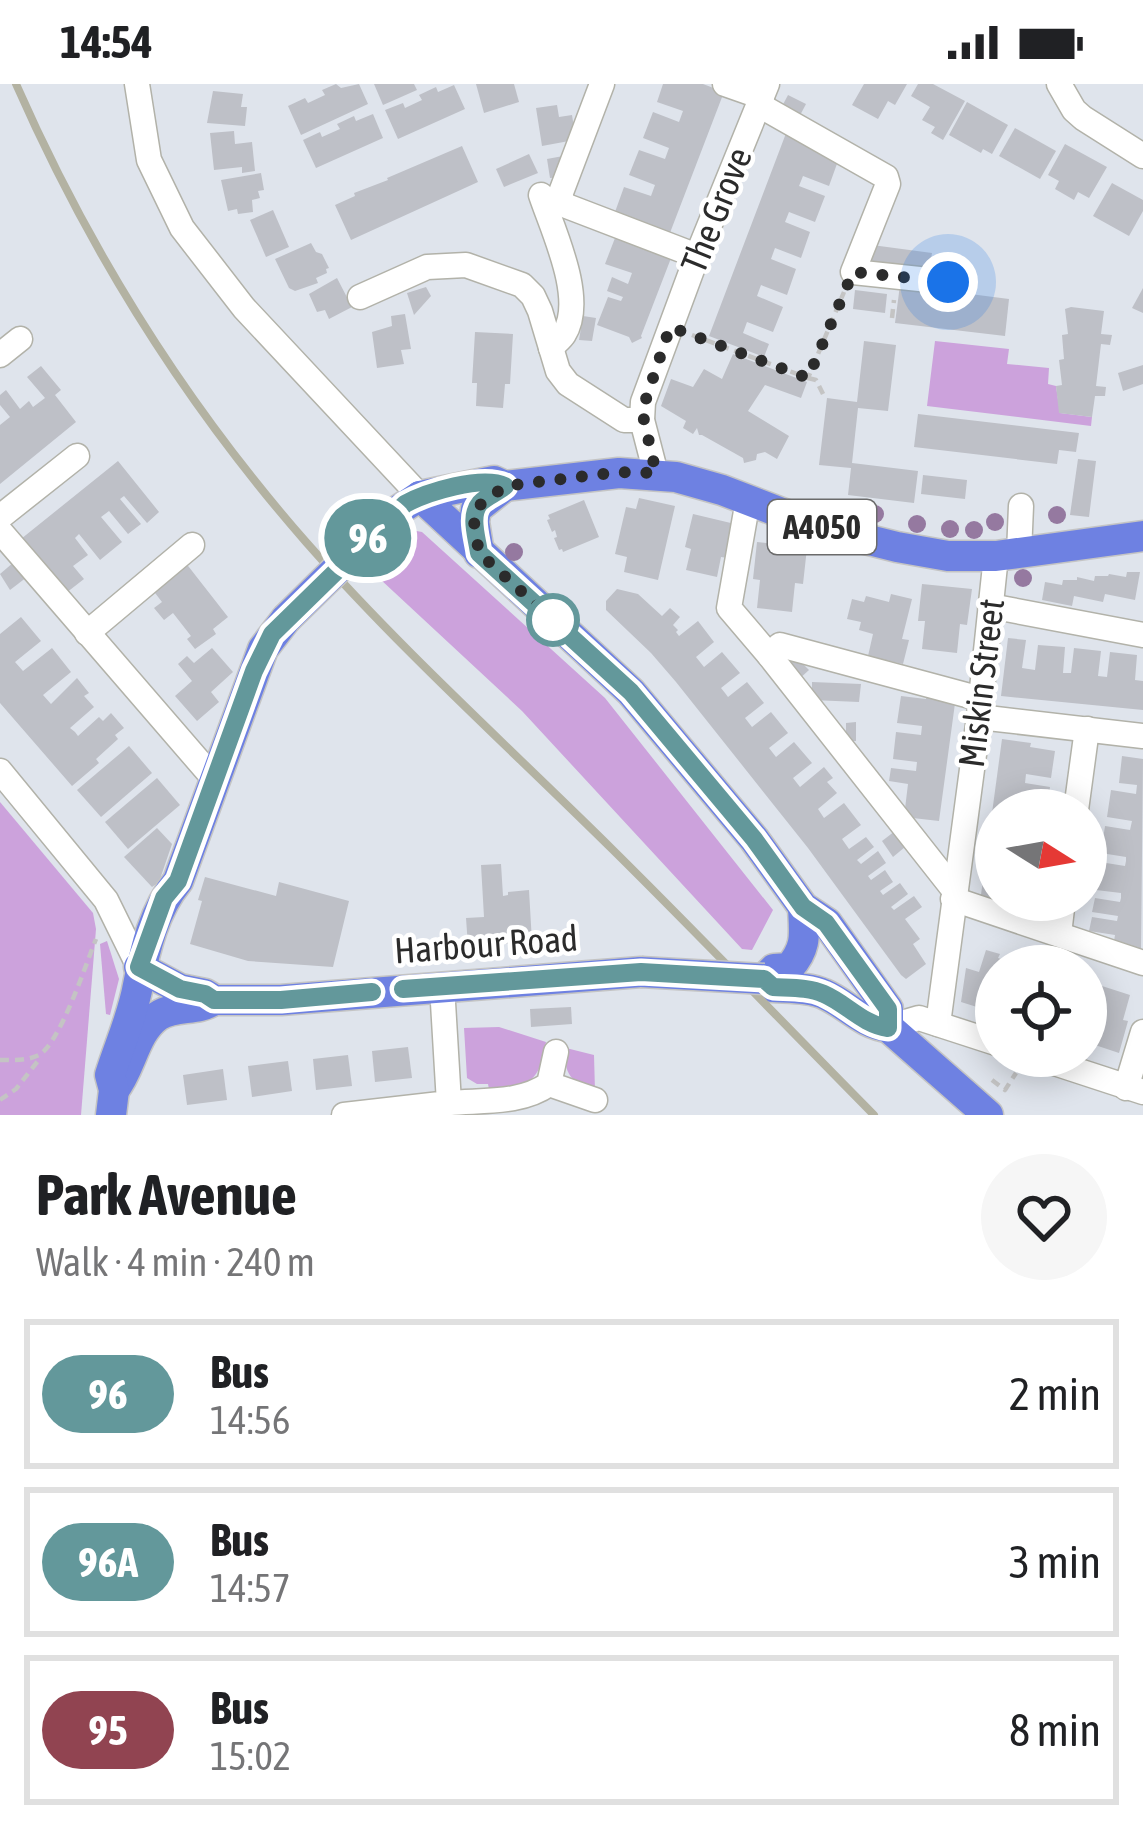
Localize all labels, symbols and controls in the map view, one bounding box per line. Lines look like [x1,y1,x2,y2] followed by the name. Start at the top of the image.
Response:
[60,16,153,68] text: 14:54
[672,141,760,279] street label: The Grove
[918,252,978,312] your location
[314,499,422,577] line badge: 96
[768,500,876,554] road number: A4050
[348,514,388,562] text: 96
[528,595,578,645] unlabelled marker
[950,596,1012,770] street label: Miskin Street
[975,789,1107,921] north arrow
[975,789,1107,1077] map controls
[393,917,579,971] street label: Harbour Road
[975,945,1107,1077] button: locate
[981,1154,1107,1280] button: heart
[36,1162,297,1227] text: Park Avenue
[36,1240,315,1284] text: Walk · 4 min · 240 m
[210,1346,269,1398] text: Bus
[1009,1368,1101,1420] text: 2 min
[88,1370,128,1418] text: 96
[210,1398,290,1442] text: 14:56
[210,1514,269,1566] text: Bus
[1009,1536,1101,1588] text: 3 min
[78,1538,138,1586] text: 96A
[210,1566,290,1610] text: 14:57
[210,1682,269,1734] text: Bus
[1009,1704,1101,1756] text: 8 min
[88,1706,128,1754] text: 95
[210,1734,291,1778] text: 15:02

